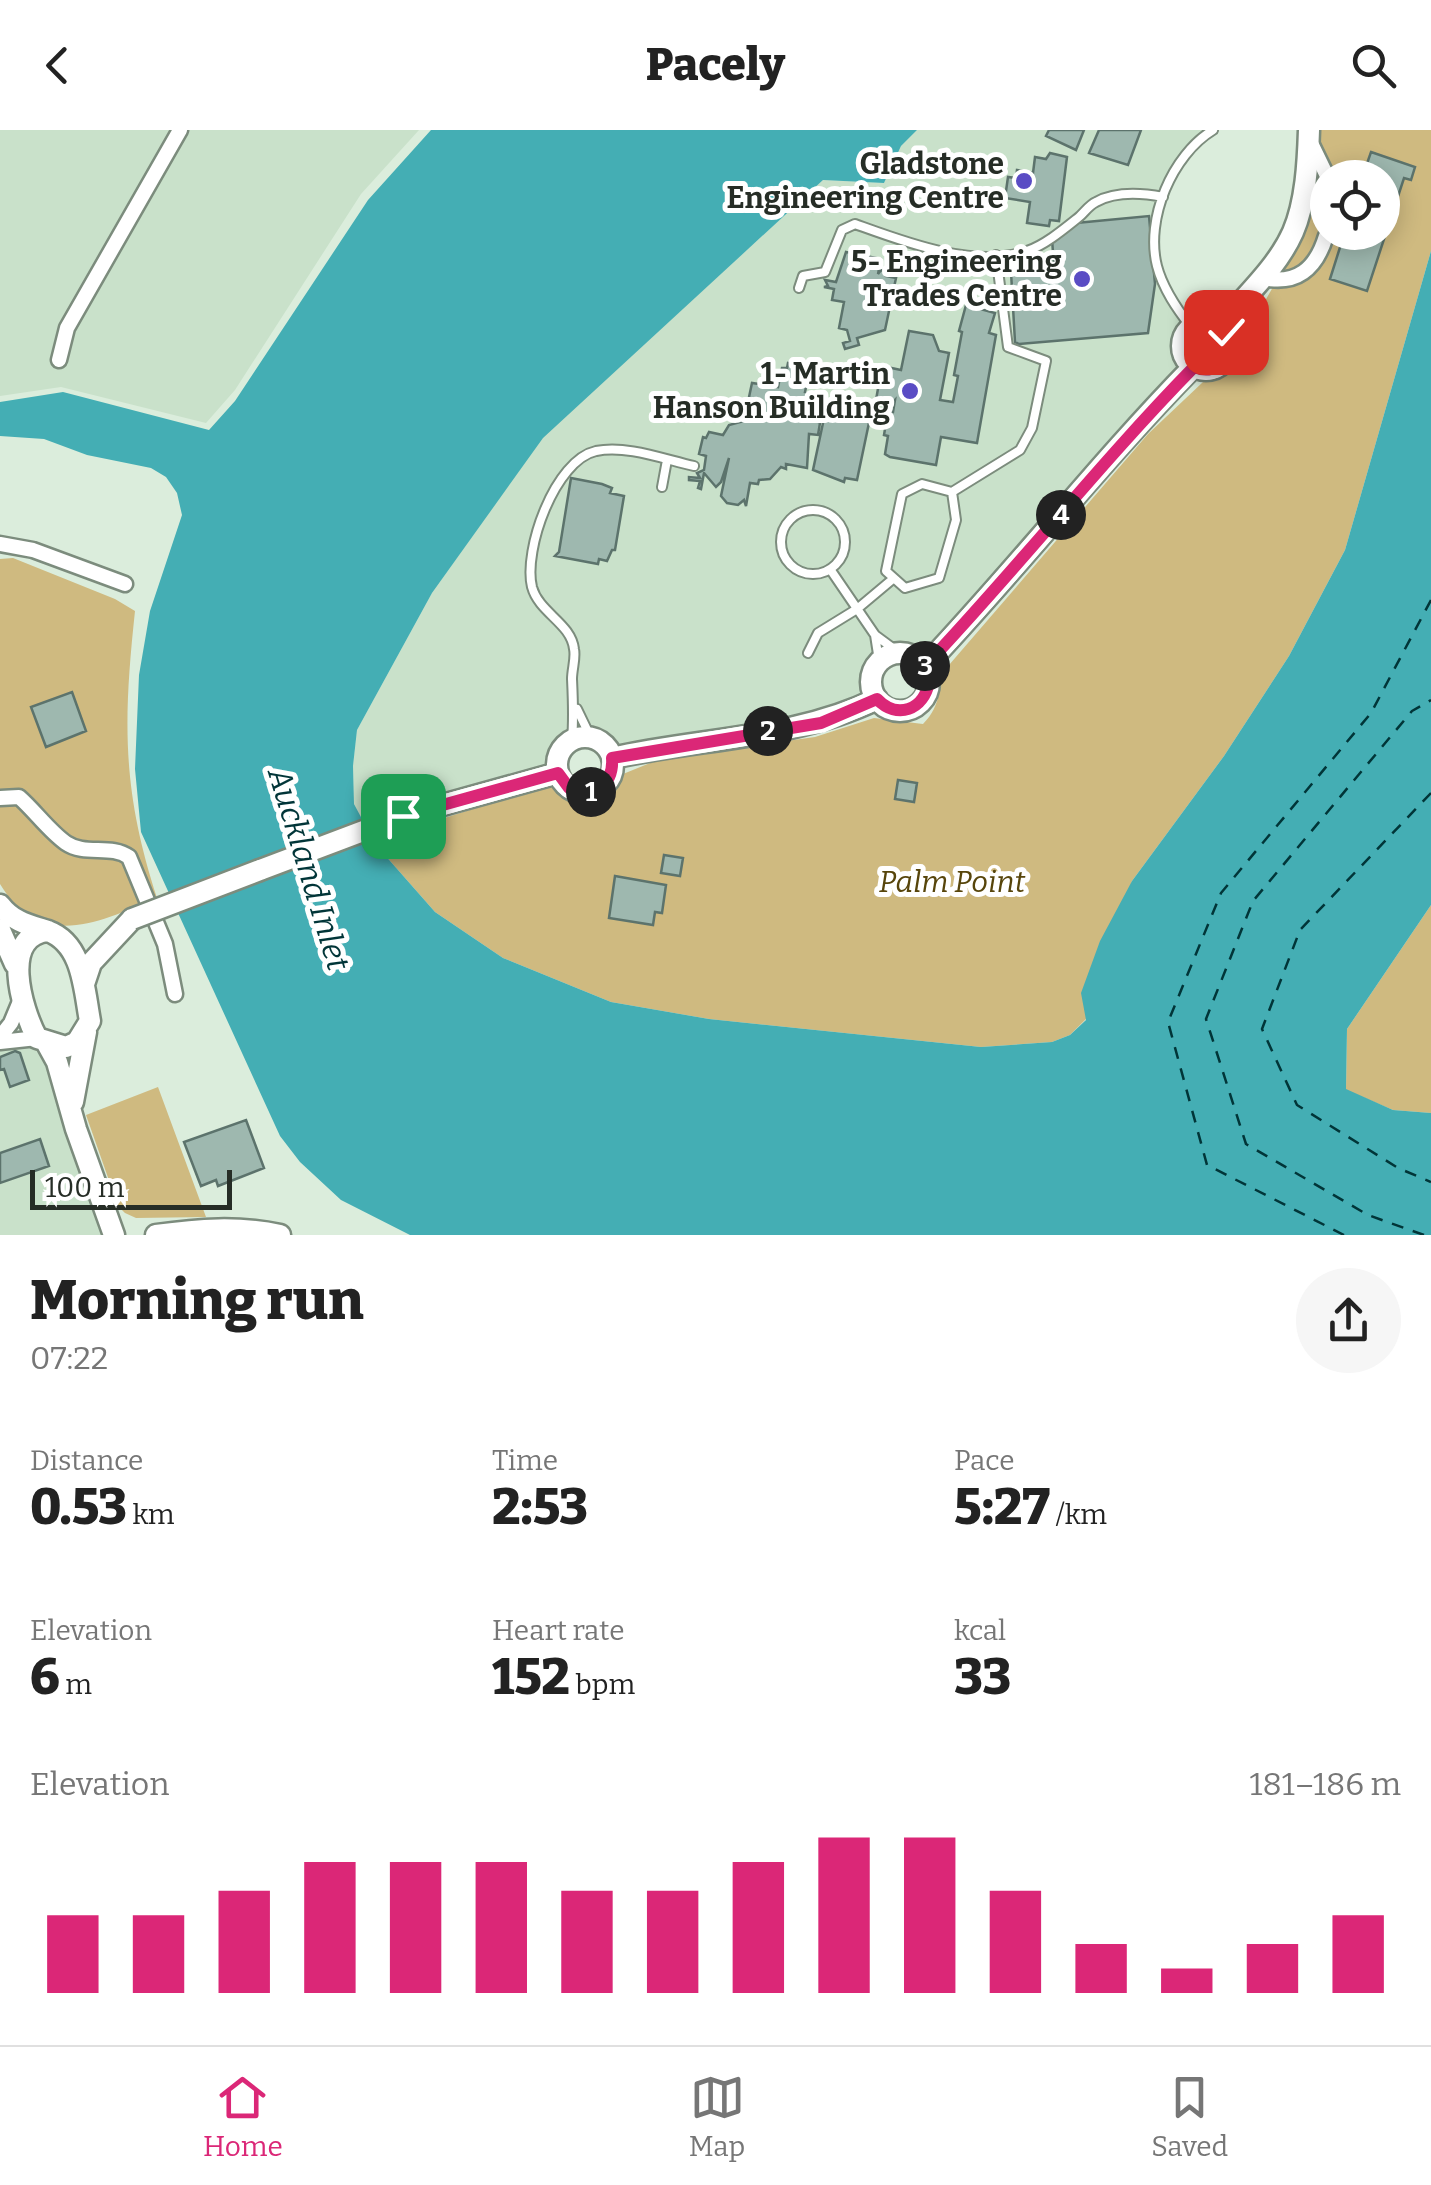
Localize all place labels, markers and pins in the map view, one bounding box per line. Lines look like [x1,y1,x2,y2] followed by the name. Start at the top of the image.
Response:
[726,146,1004,216] place label: Gladstone Engineering Centre
[1013,170,1035,192] marker: Gladstone Engineering Centre
[851,244,1062,314] place label: 5- Engineering Trades Centre
[1071,268,1093,290] marker: 5- Engineering Trades Centre
[1184,290,1269,375] pin
[653,356,891,426] place label: 1- Martin Hanson Building
[899,380,921,402] marker: 1- Martin Hanson Building
[1036,490,1086,540] pin: 4
[900,641,950,691] pin: 3
[743,706,793,756] pin: 2
[566,767,616,817] pin: 1
[361,774,446,859] pin

